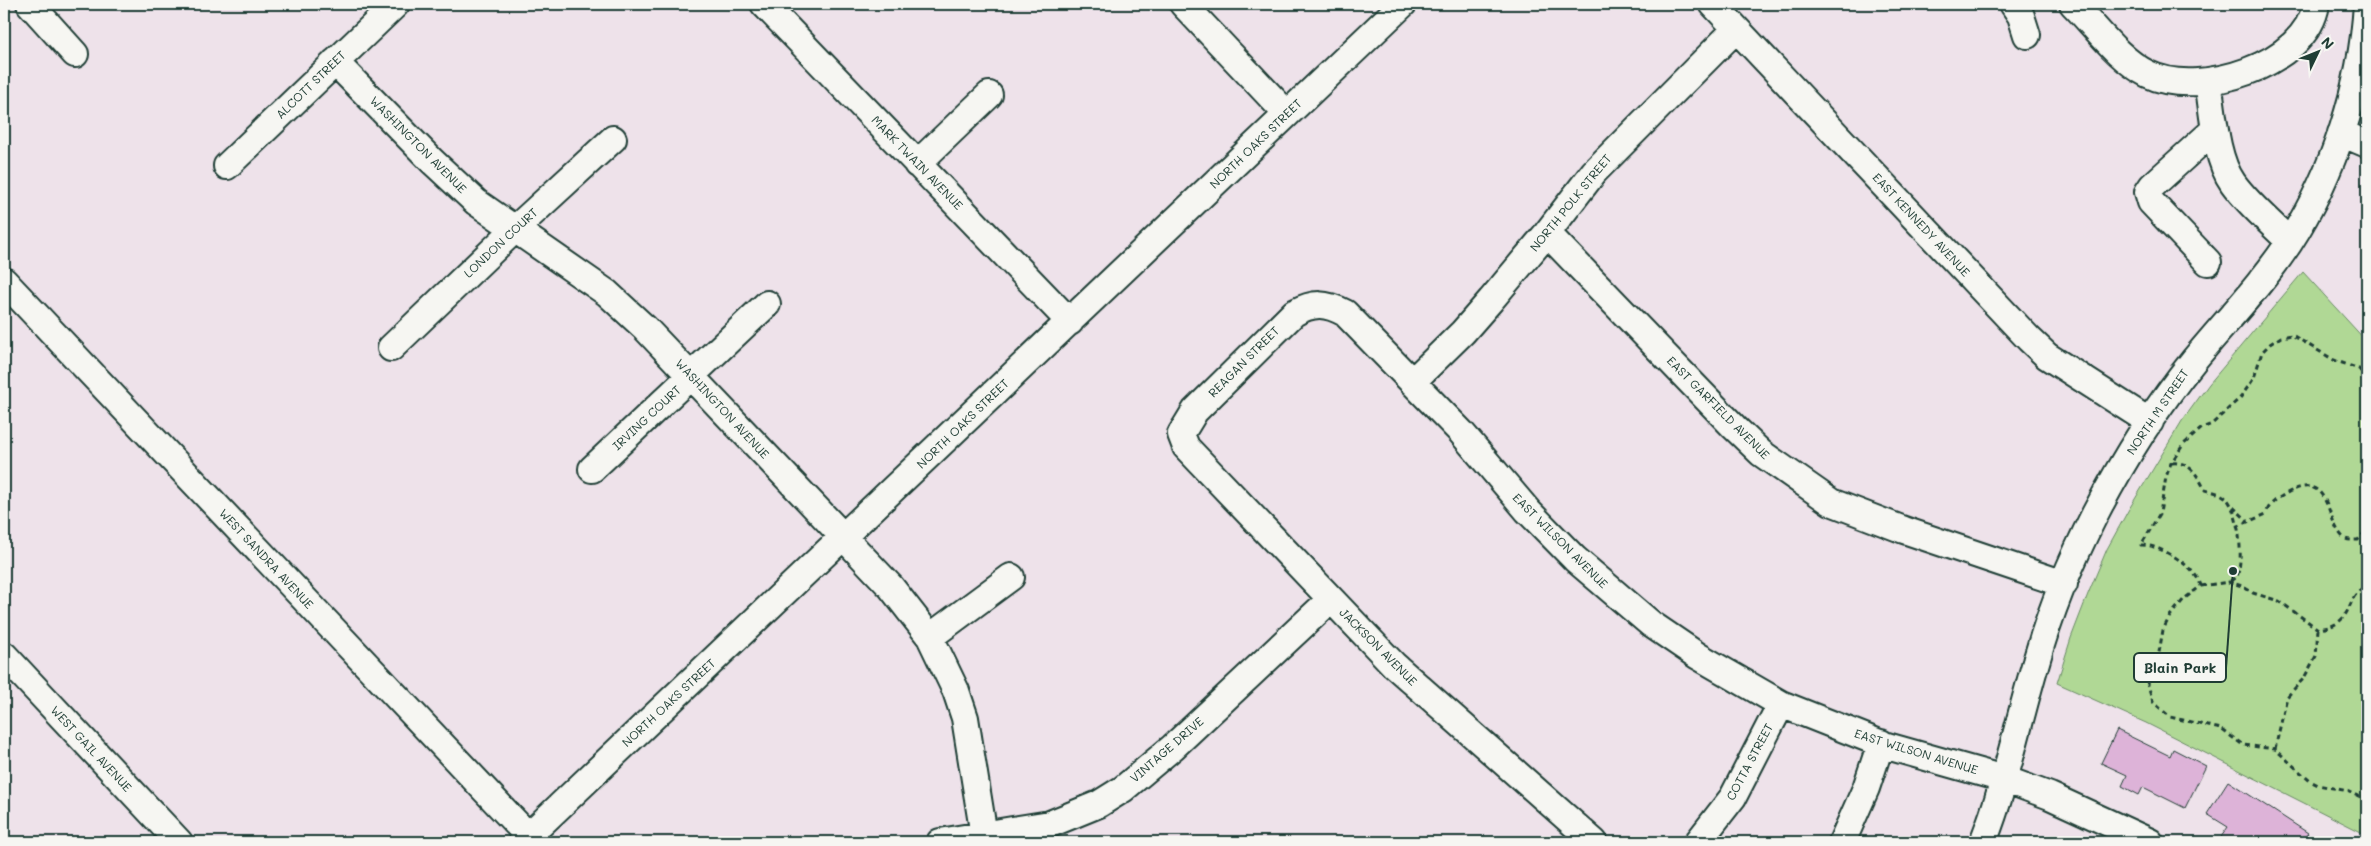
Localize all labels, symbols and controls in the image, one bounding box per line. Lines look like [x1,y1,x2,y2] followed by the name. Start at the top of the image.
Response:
[2294,28,2344,78] north arrow
[2317,32,2338,53] text: N
[272,47,349,122] street label: ALCOTT STREET
[367,92,471,196] street label: WASHINGTON AVENUE
[1206,95,1305,192] street label: NORTH OAKS STREET
[869,112,967,213] street label: MARK TWAIN AVENUE
[1526,150,1615,254] street label: NORTH POLK STREET
[1870,169,1974,280] street label: EAST KENNEDY AVENUE
[460,204,541,281] street label: LONDON COURT
[1204,322,1283,400] street label: REAGAN STREET
[1664,352,1774,462] street label: EAST GARFIELD AVENUE
[672,355,773,462] street label: WASHINGTON AVENUE
[2123,365,2192,457] street label: NORTH M STREET
[913,375,1012,472] street label: NORTH OAKS STREET
[609,381,684,453] street label: IRVING COURT
[1510,489,1612,591] street label: EAST WILSON AVENUE
[216,505,318,612] street label: WEST SANDRA AVENUE
[1336,604,1421,689] street label: JACKSON AVENUE
[2134,653,2226,682] callout: Blain Park
[618,654,719,750] street label: NORTH OAKS STREET
[2144,658,2216,677] text: Blain Park
[48,702,136,795] street label: WEST GAIL AVENUE
[1126,713,1206,786] street label: VINTAGE DRIVE
[1722,720,1776,803] street label: COTTA STREET
[1853,725,1980,777] street label: EAST WILSON AVENUE

